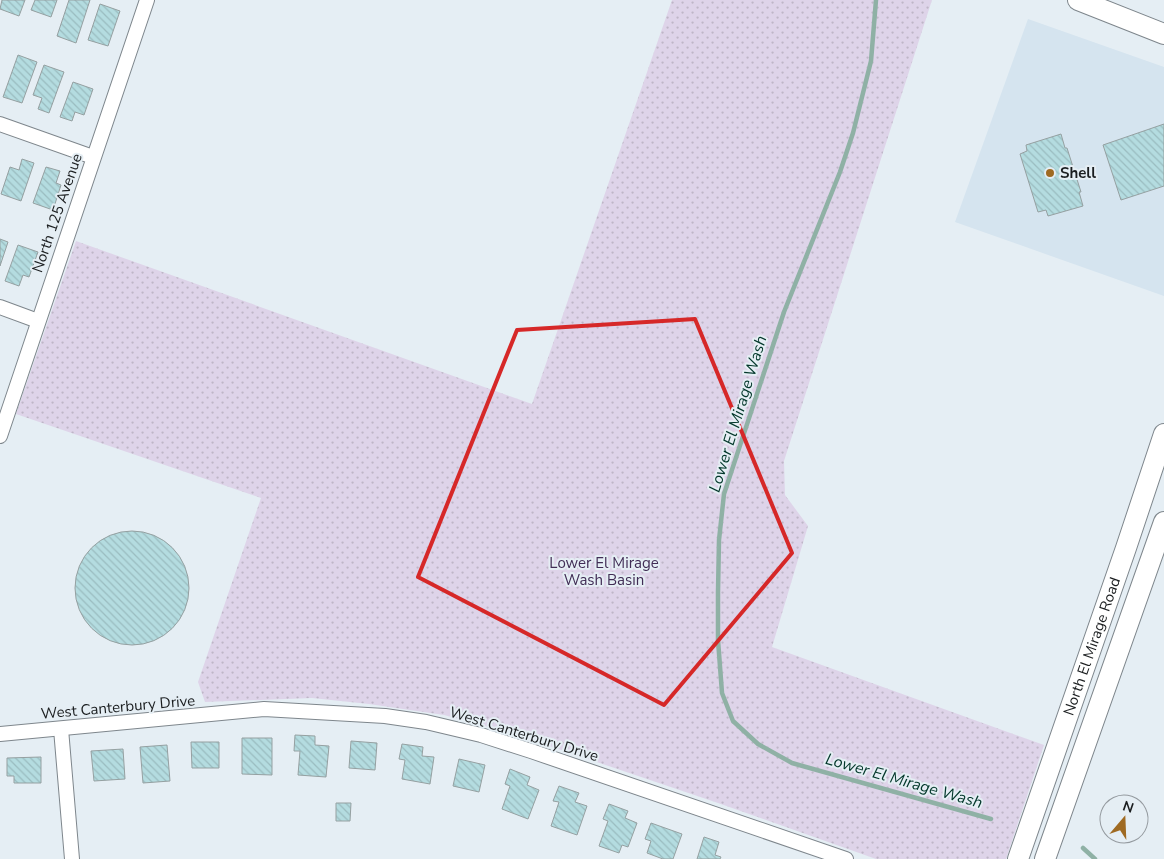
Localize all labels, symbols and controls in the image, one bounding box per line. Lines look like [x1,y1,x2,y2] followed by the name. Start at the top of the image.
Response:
[27,151,87,275] street label: North 125 Avenue
[1060,163,1096,183] place label: Shell
[1044,167,1056,179] marker: Shell
[704,333,772,495] water label: Lower El Mirage Wash
[549,553,659,590] park label: Lower El Mirage Wash Basin
[1059,575,1125,718] street label: North El Mirage Road
[40,690,196,724] street label: West Canterbury Drive
[447,702,601,766] street label: West Canterbury Drive
[823,748,985,814] water label: Lower El Mirage Wash
[1099,794,1149,844] north arrow
[1120,796,1136,818] text: N

